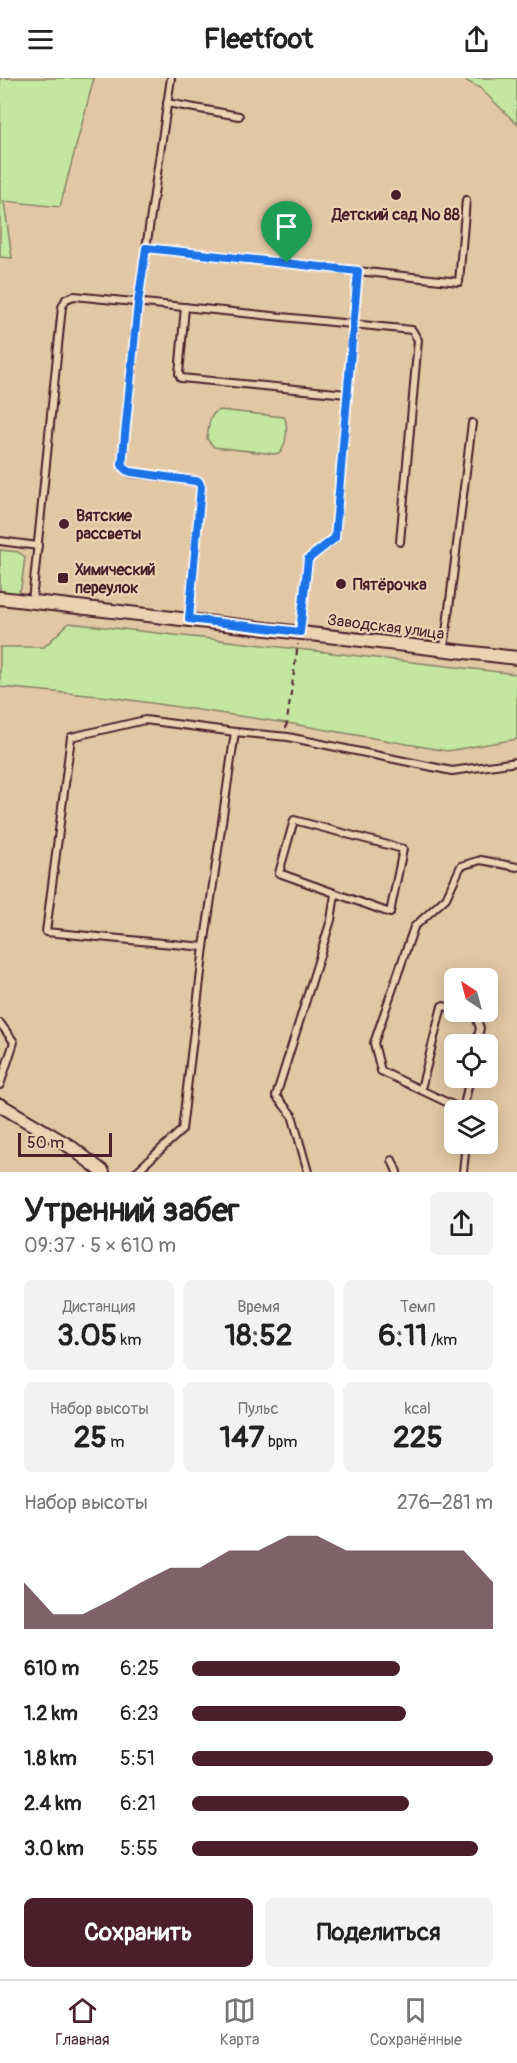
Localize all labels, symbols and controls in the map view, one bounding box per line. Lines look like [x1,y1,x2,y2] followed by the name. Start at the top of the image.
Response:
[24,23,57,56] icon: menu
[204,23,313,56] text: Fleetfoot
[460,23,493,56] icon: share
[389,188,403,202] marker: Детский сад № 88
[261,201,312,263] pin
[331,205,460,225] place label: Детский сад № 88
[270,210,303,243] icon: arrive
[76,506,141,544] place label: Вятские рассветы
[57,517,71,531] marker: Вятские рассветы
[75,560,156,598] place label: Химический переулок
[56,571,70,585] marker: Химический переулок
[353,575,427,595] place label: Пятёрочка
[334,577,348,591] marker: Пятёрочка
[326,610,446,644] street label: Заводская улица
[444,968,498,1022] north arrow
[444,968,498,1154] map controls
[444,1034,498,1088] button: locate
[444,1100,498,1154] button: layers
[18,1130,112,1158] scale bar
[27,1133,64,1153] text: 50 m
[24,1190,240,1231] text: Утренний забег
[430,1192,493,1255] button: share
[24,1233,176,1258] text: 09:37 · 5 × 610 m
[63,1297,135,1317] text: Дистанция
[237,1297,280,1317] text: Время
[400,1297,436,1317] text: Темп
[57,1317,117,1354] text: 3.05
[225,1317,292,1354] text: 18:52
[378,1317,427,1354] text: 6:11
[117,1330,141,1350] text: km
[427,1330,457,1350] text: /km
[50,1399,149,1419] text: Набор высоты
[238,1399,279,1419] text: Пульс
[405,1399,431,1419] text: kcal
[74,1419,107,1456] text: 25
[219,1419,264,1456] text: 147
[393,1419,443,1456] text: 225
[107,1432,125,1452] text: m
[264,1432,298,1452] text: bpm
[24,1490,148,1515] text: Набор высоты
[397,1490,493,1515] text: 276–281 m
[24,1656,79,1681] text: 610 m
[120,1656,159,1681] text: 6:25
[24,1701,78,1726] text: 1.2 km
[120,1701,159,1726] text: 6:23
[24,1746,77,1771] text: 1.8 km
[120,1746,155,1771] text: 5:51
[24,1791,82,1816] text: 2.4 km
[120,1791,156,1816] text: 6:21
[24,1836,84,1861] text: 3.0 km
[120,1836,158,1861] text: 5:55
[24,1898,253,1967] button: Сохранить
[265,1898,493,1967] button: Поделиться
[55,1994,109,2050] tab: Главная
[220,1994,259,2050] tab: Карта
[370,1994,462,2050] tab: Сохранённые

